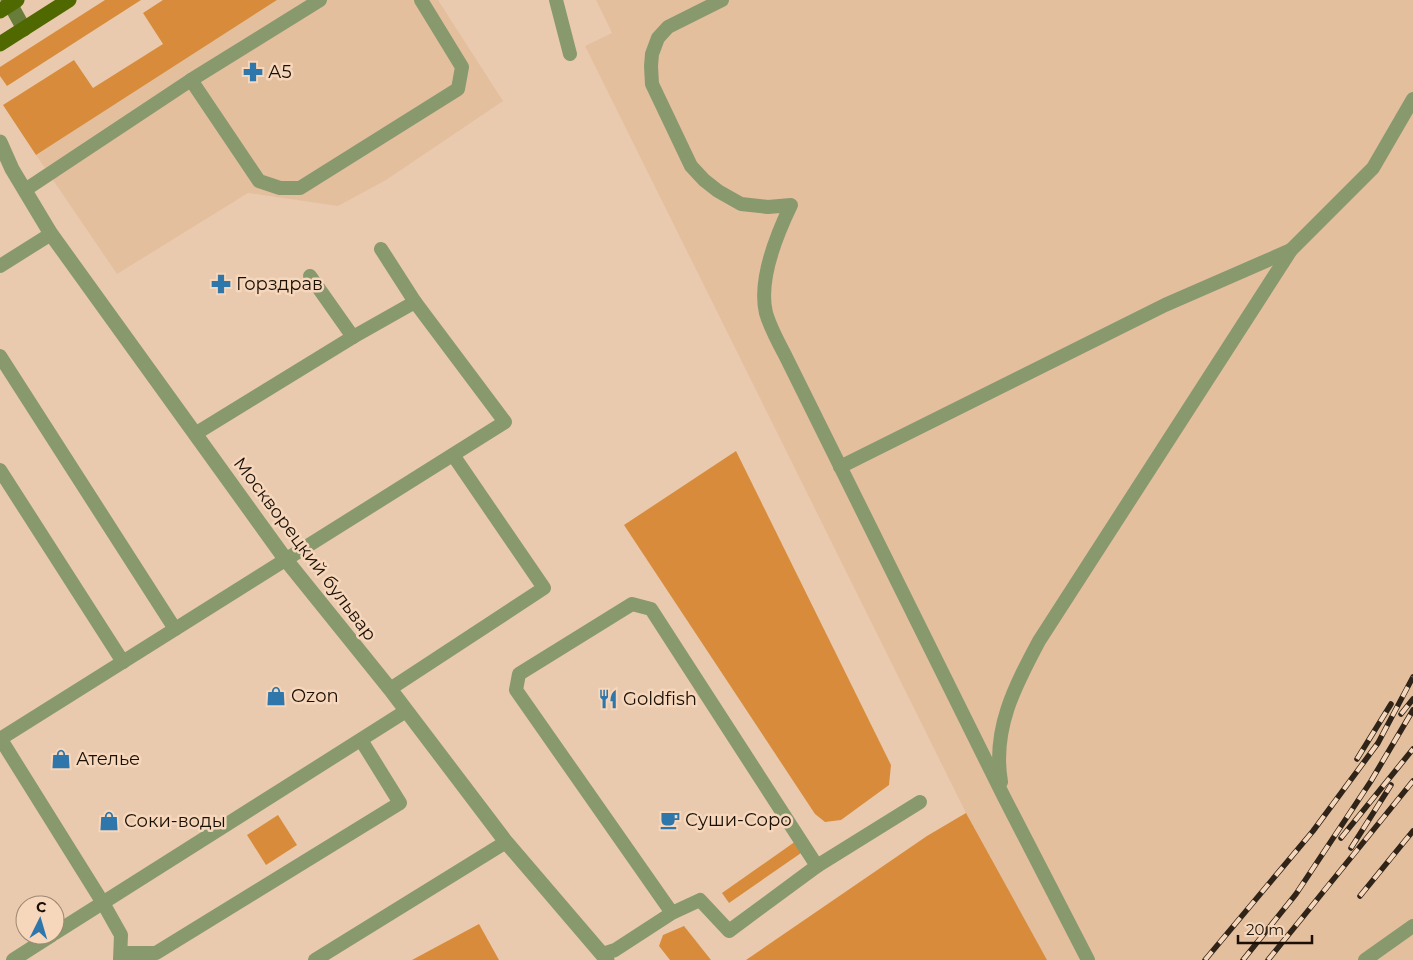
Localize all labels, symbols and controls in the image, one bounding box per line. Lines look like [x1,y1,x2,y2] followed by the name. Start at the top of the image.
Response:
[242,61,264,83] pharmacy icon: А5
[268,61,292,83] place label: А5
[210,273,232,295] pharmacy icon: Горздрав
[236,273,323,295] place label: Горздрав
[229,453,381,645] street label: Москворецкий бульвар
[265,685,287,707] shop icon: Ozon
[291,685,339,707] place label: Ozon
[597,688,619,710] restaurant icon: Goldfish
[623,688,697,710] place label: Goldfish
[50,748,72,770] shop icon: Ателье
[76,748,140,770] place label: Ателье
[659,809,681,831] cafe icon: Суши-Соро
[685,809,792,831] place label: Суши-Соро
[98,810,120,832] shop icon: Соки-воды
[124,810,226,832] place label: Соки-воды
[15,895,65,945] north arrow
[35,898,47,916] text: С
[1238,912,1312,944] scale bar
[1246,920,1284,939] text: 20 m

